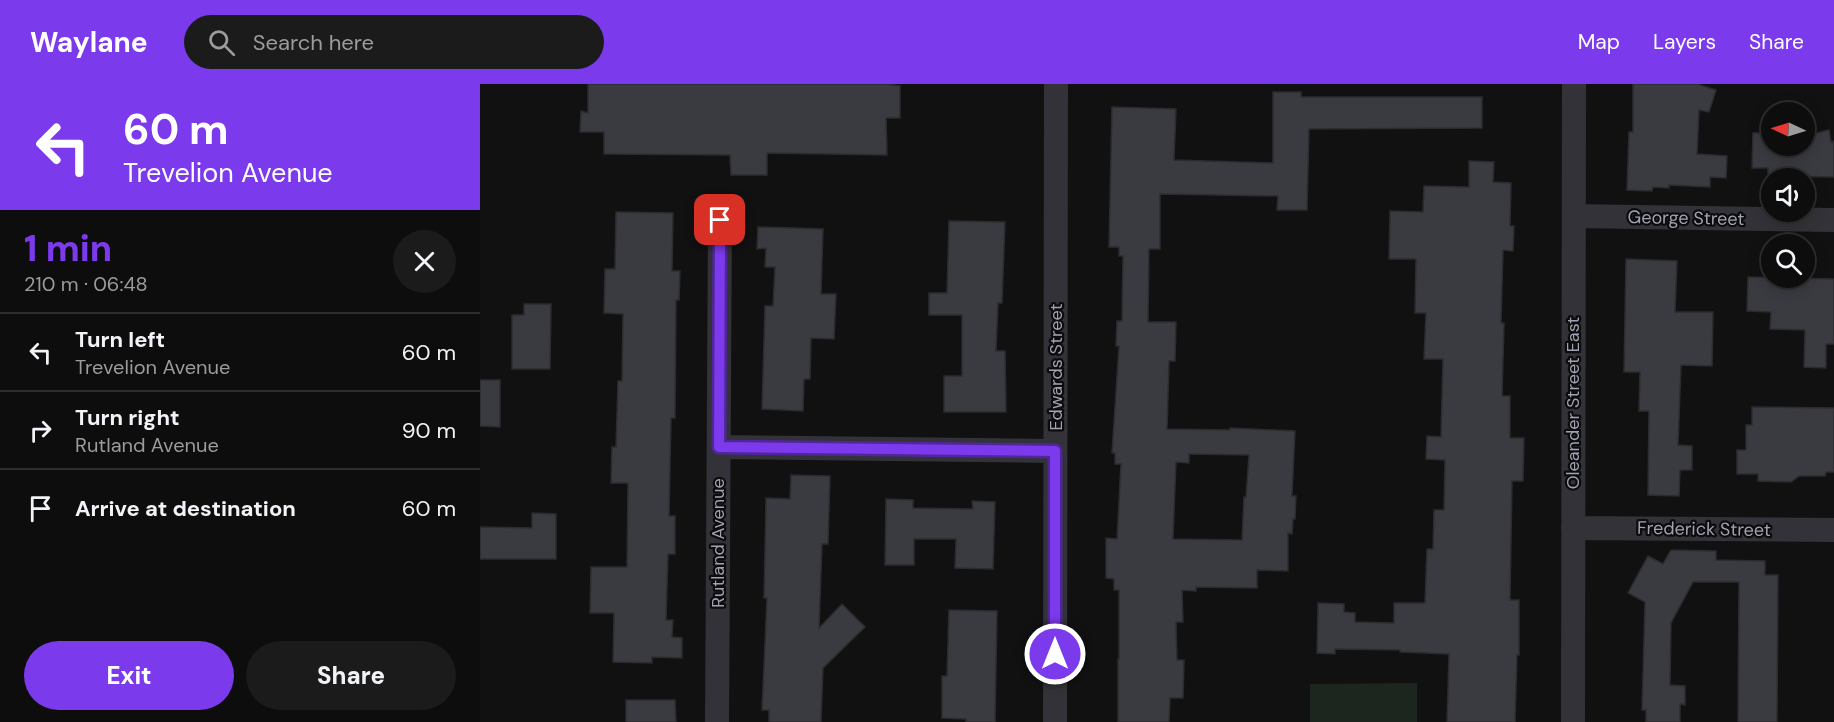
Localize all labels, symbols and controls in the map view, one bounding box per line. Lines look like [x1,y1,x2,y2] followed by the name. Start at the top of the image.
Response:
[184,15,604,69] search box
[30,24,148,61] text: Waylane
[205,26,238,59] icon: search
[253,28,374,57] text: Search here
[1578,28,1620,56] text: Map
[1653,28,1716,56] text: Layers
[1749,28,1804,56] text: Share
[123,102,229,157] text: 60 m
[1761,102,1815,156] north arrow
[1761,102,1815,288] map controls
[24,108,102,186] icon: left
[123,155,333,190] text: Trevelion Avenue
[1761,168,1815,222] button: sound
[694,194,745,245] pin
[703,203,736,236] icon: arrive
[1627,205,1745,231] street label: George Street
[24,225,112,272] text: 1 min
[393,230,456,293] button: close
[1761,234,1815,288] button: search
[24,271,148,297] text: 210 m · 06:48
[1044,303,1068,431] street label: Edwards Street
[1561,317,1585,489] street label: Oleander Street East
[75,325,165,354] text: Turn left
[24,336,57,369] icon: left
[402,338,456,367] text: 60 m
[75,354,230,380] text: Trevelion Avenue
[75,403,180,432] text: Turn right
[24,414,57,447] icon: right
[402,416,456,445] text: 90 m
[75,432,219,458] text: Rutland Avenue
[706,478,730,608] street label: Rutland Avenue
[24,492,57,525] icon: arrive
[75,494,296,523] text: Arrive at destination
[402,494,456,523] text: 60 m
[1637,516,1771,542] street label: Frederick Street
[1023,622,1087,686] position arrow
[24,641,234,710] button: Exit
[246,641,456,710] button: Share

